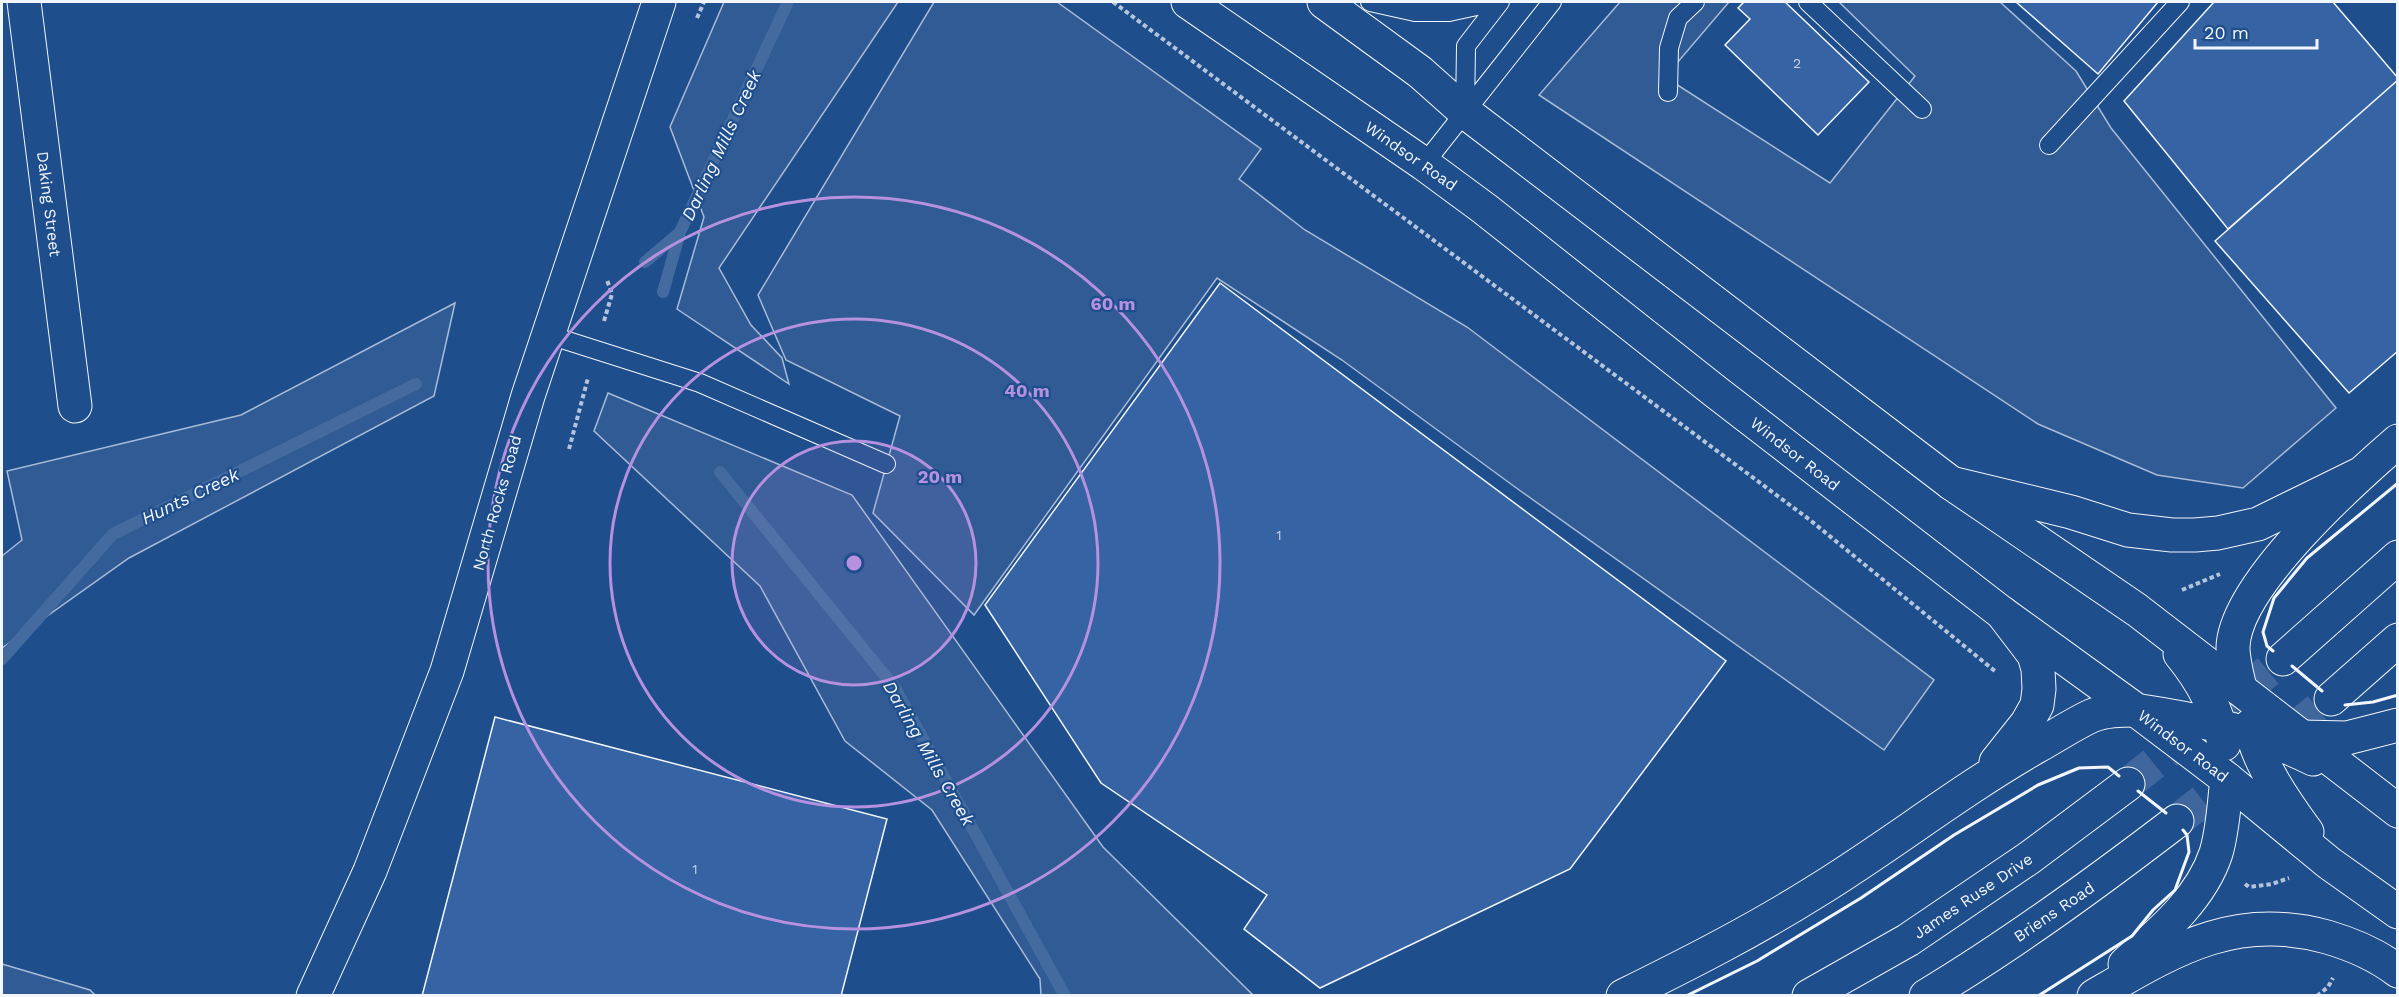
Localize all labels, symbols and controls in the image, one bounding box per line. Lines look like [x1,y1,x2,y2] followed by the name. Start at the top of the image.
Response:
[2195,12,2316,50] scale bar
[2204,22,2249,43] text: 20 m
[1793,55,1801,71] house number: 2
[677,65,766,224] water label: Darling Mills Creek
[1361,117,1461,195] street label: Windsor Road
[33,150,65,258] street label: Daking Street
[1091,293,1135,314] text: 60 m
[1004,380,1050,401] text: 40 m
[1746,413,1844,495] street label: Windsor Road
[469,433,525,573] street label: North Rocks Road
[138,463,243,529] water label: Hunts Creek
[918,466,962,487] text: 20 m
[1276,527,1282,543] house number: 1
[844,553,864,573] centre of rings
[879,677,980,830] water label: Darling Mills Creek
[2134,706,2232,786] street label: Windsor Road
[1910,849,2036,943] street label: James Ruse Drive
[692,861,698,877] house number: 1
[2010,878,2098,946] street label: Briens Road

